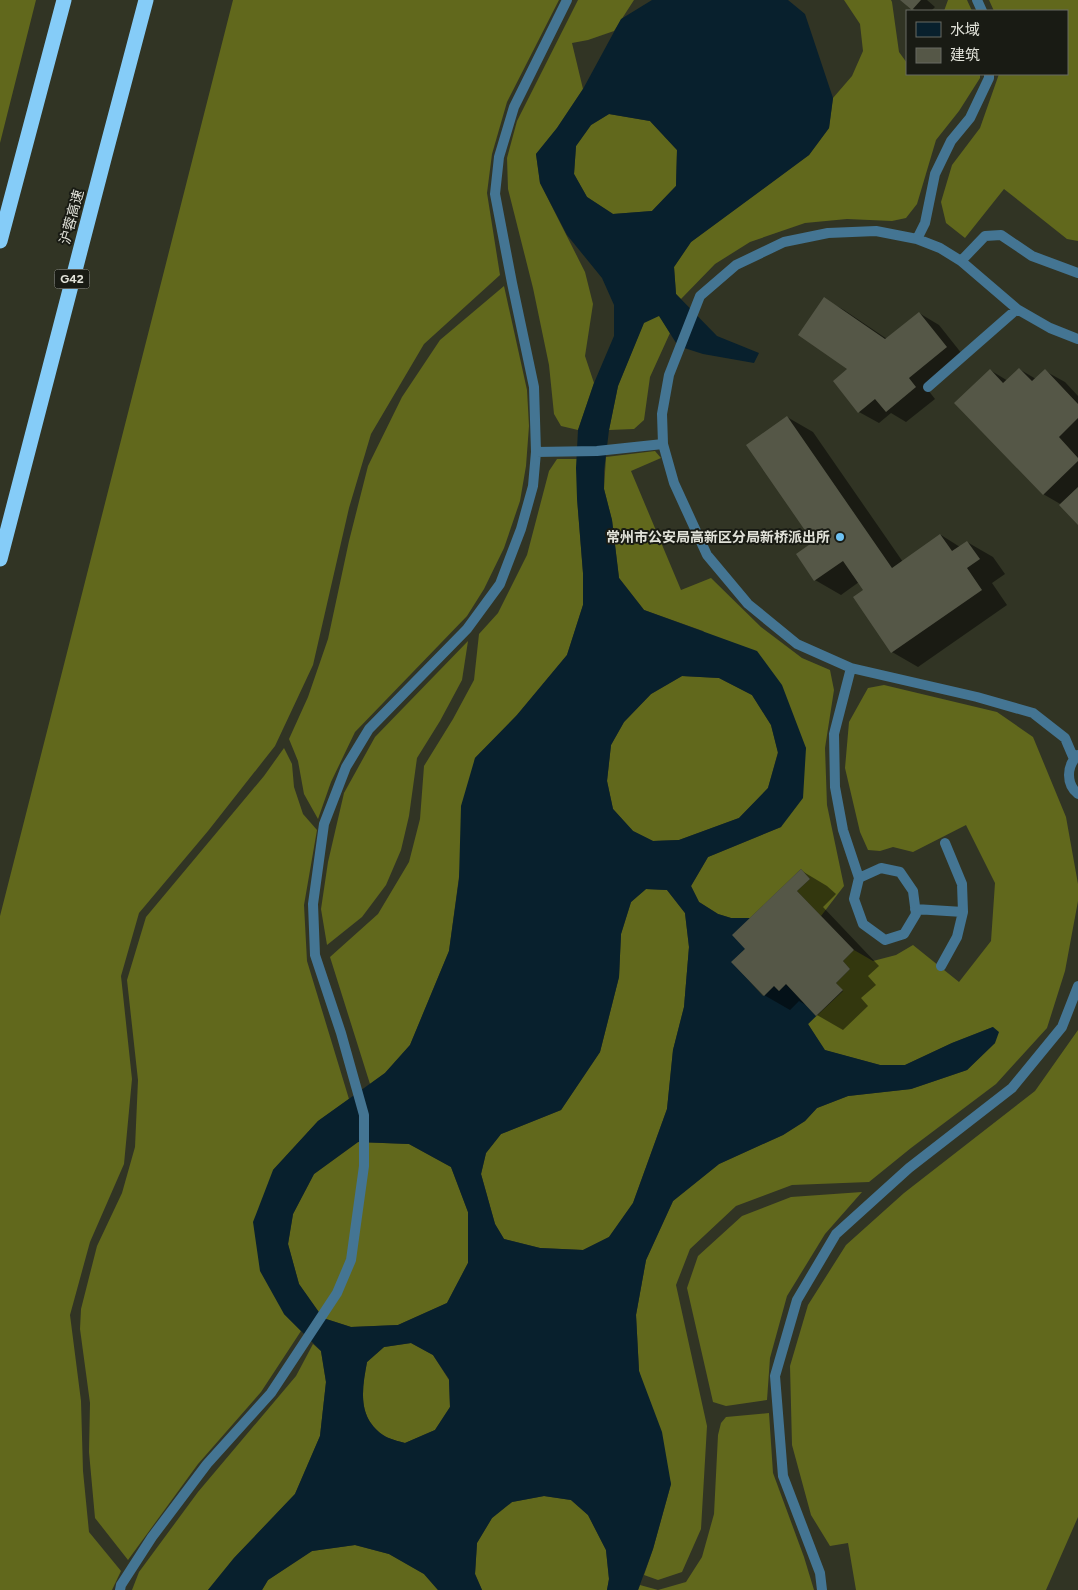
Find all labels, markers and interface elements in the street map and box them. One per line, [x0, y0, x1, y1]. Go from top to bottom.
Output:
legend [906, 10, 1068, 75]
text: 水域 [950, 21, 980, 39]
text: 建筑 [950, 46, 980, 64]
street label: 沪蓉高速 [57, 188, 87, 246]
road number: G42 [54, 270, 90, 288]
place label: 常州市公安局高新区分局新桥派出所 [606, 529, 830, 546]
marker: 常州市公安局高新区分局新桥派出所 [834, 531, 846, 543]

